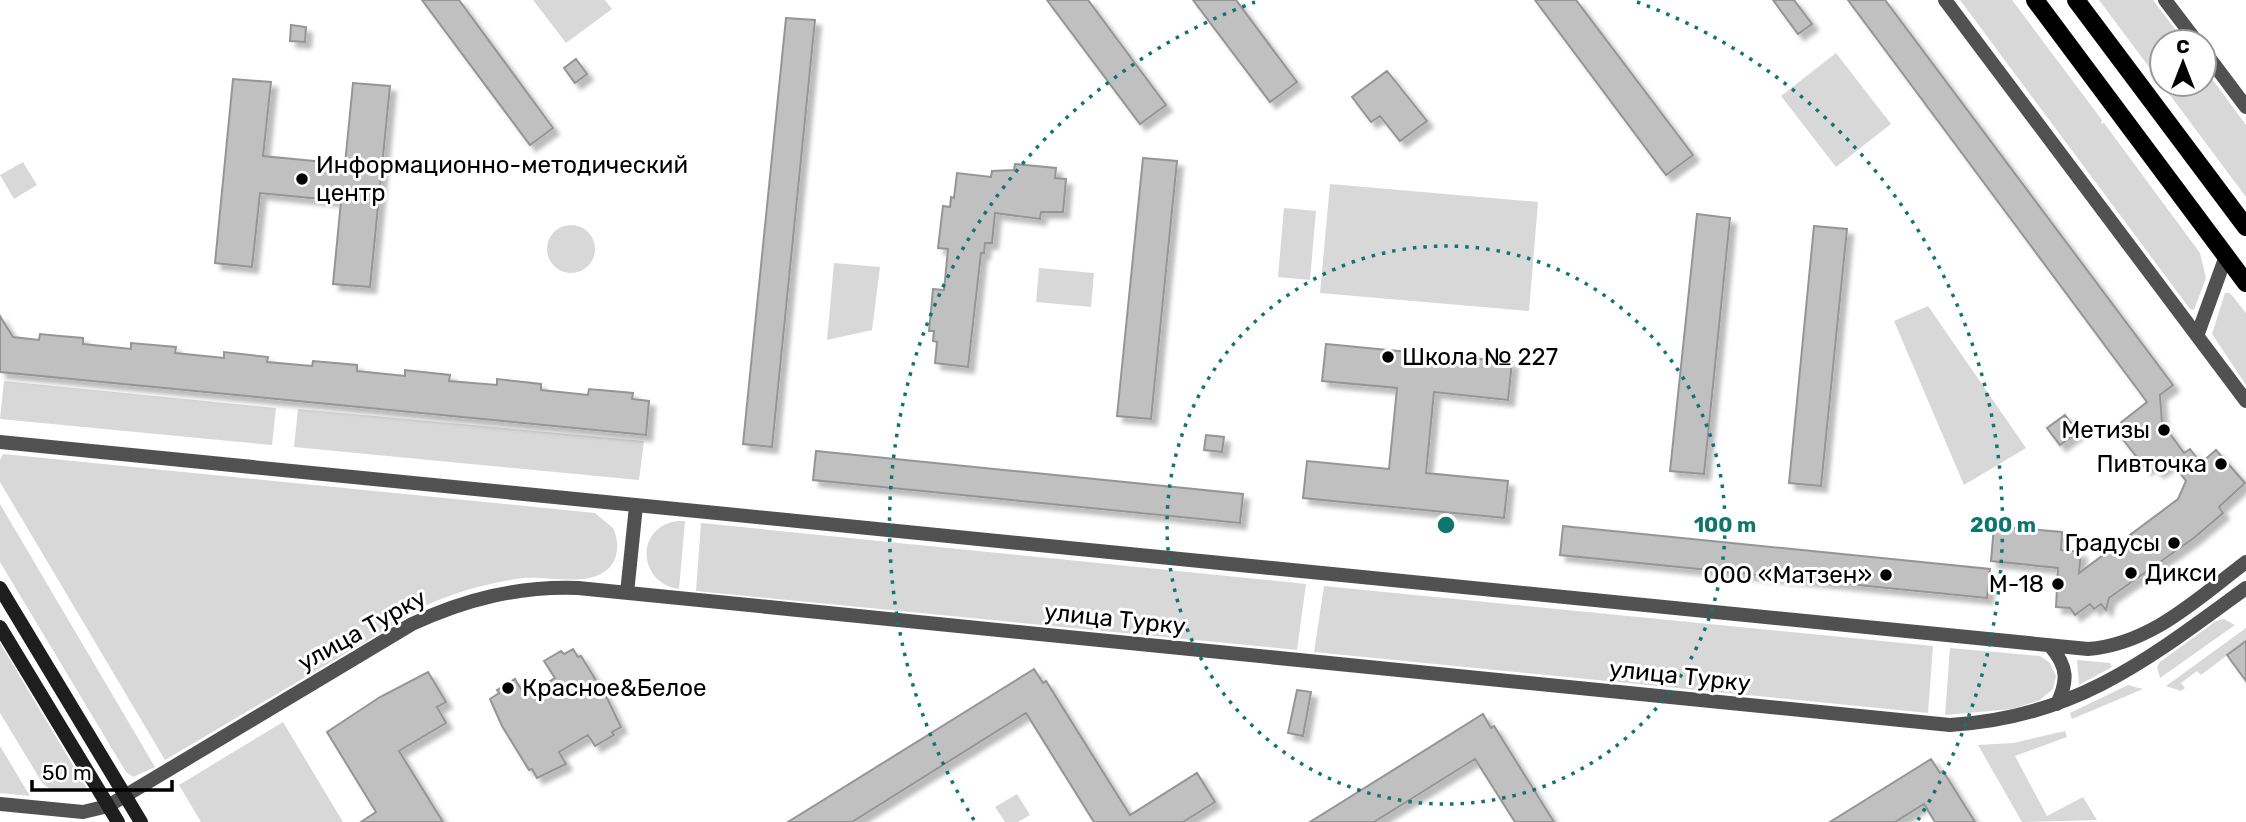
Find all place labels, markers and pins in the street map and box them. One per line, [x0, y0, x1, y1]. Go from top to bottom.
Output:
place label: Информационно-методический центр [316, 151, 688, 207]
marker: Информационно-методический центр [294, 171, 310, 187]
place label: Школа № 227 [1402, 343, 1558, 371]
marker: Школа № 227 [1380, 349, 1396, 365]
place label: Метизы [2061, 416, 2150, 444]
marker: Метизы [2156, 422, 2172, 438]
place label: Пивточка [2096, 450, 2207, 478]
marker: Пивточка [2213, 456, 2229, 472]
centre of rings [1434, 513, 1458, 537]
place label: Градусы [2065, 529, 2160, 557]
marker: Градусы [2166, 535, 2182, 551]
place label: Дикси [2145, 559, 2217, 587]
place label: ООО «Матзен» [1703, 561, 1872, 589]
marker: Дикси [2123, 565, 2139, 581]
marker: ООО «Матзен» [1878, 567, 1894, 583]
place label: M-18 [1989, 570, 2044, 598]
marker: M-18 [2050, 576, 2066, 592]
place label: Красное&Белое [522, 674, 706, 702]
marker: Красное&Белое [500, 680, 516, 696]

